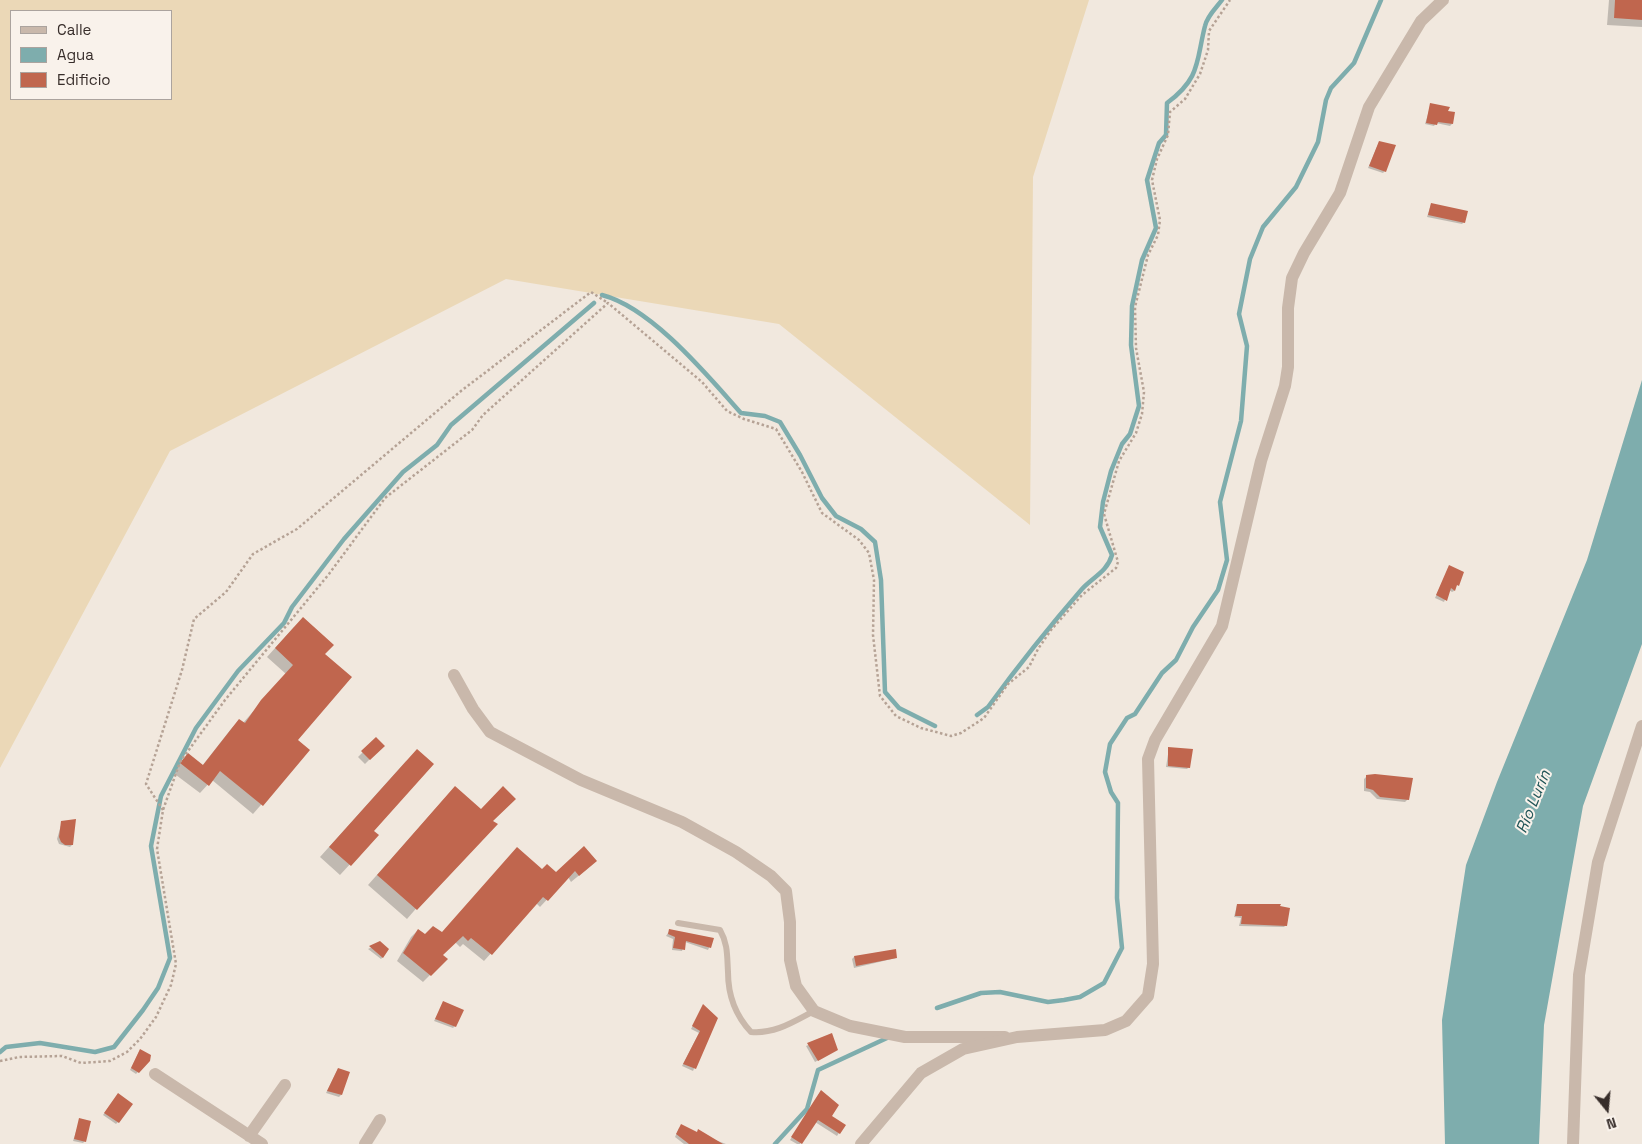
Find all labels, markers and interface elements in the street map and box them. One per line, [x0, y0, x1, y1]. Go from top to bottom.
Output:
legend [10, 10, 172, 100]
text: Calle [57, 20, 92, 39]
text: Agua [57, 45, 94, 64]
text: Edificio [57, 70, 111, 89]
water label: Río Lurín [1513, 768, 1555, 836]
north arrow [1582, 1084, 1632, 1134]
text: N [1604, 1113, 1619, 1133]

